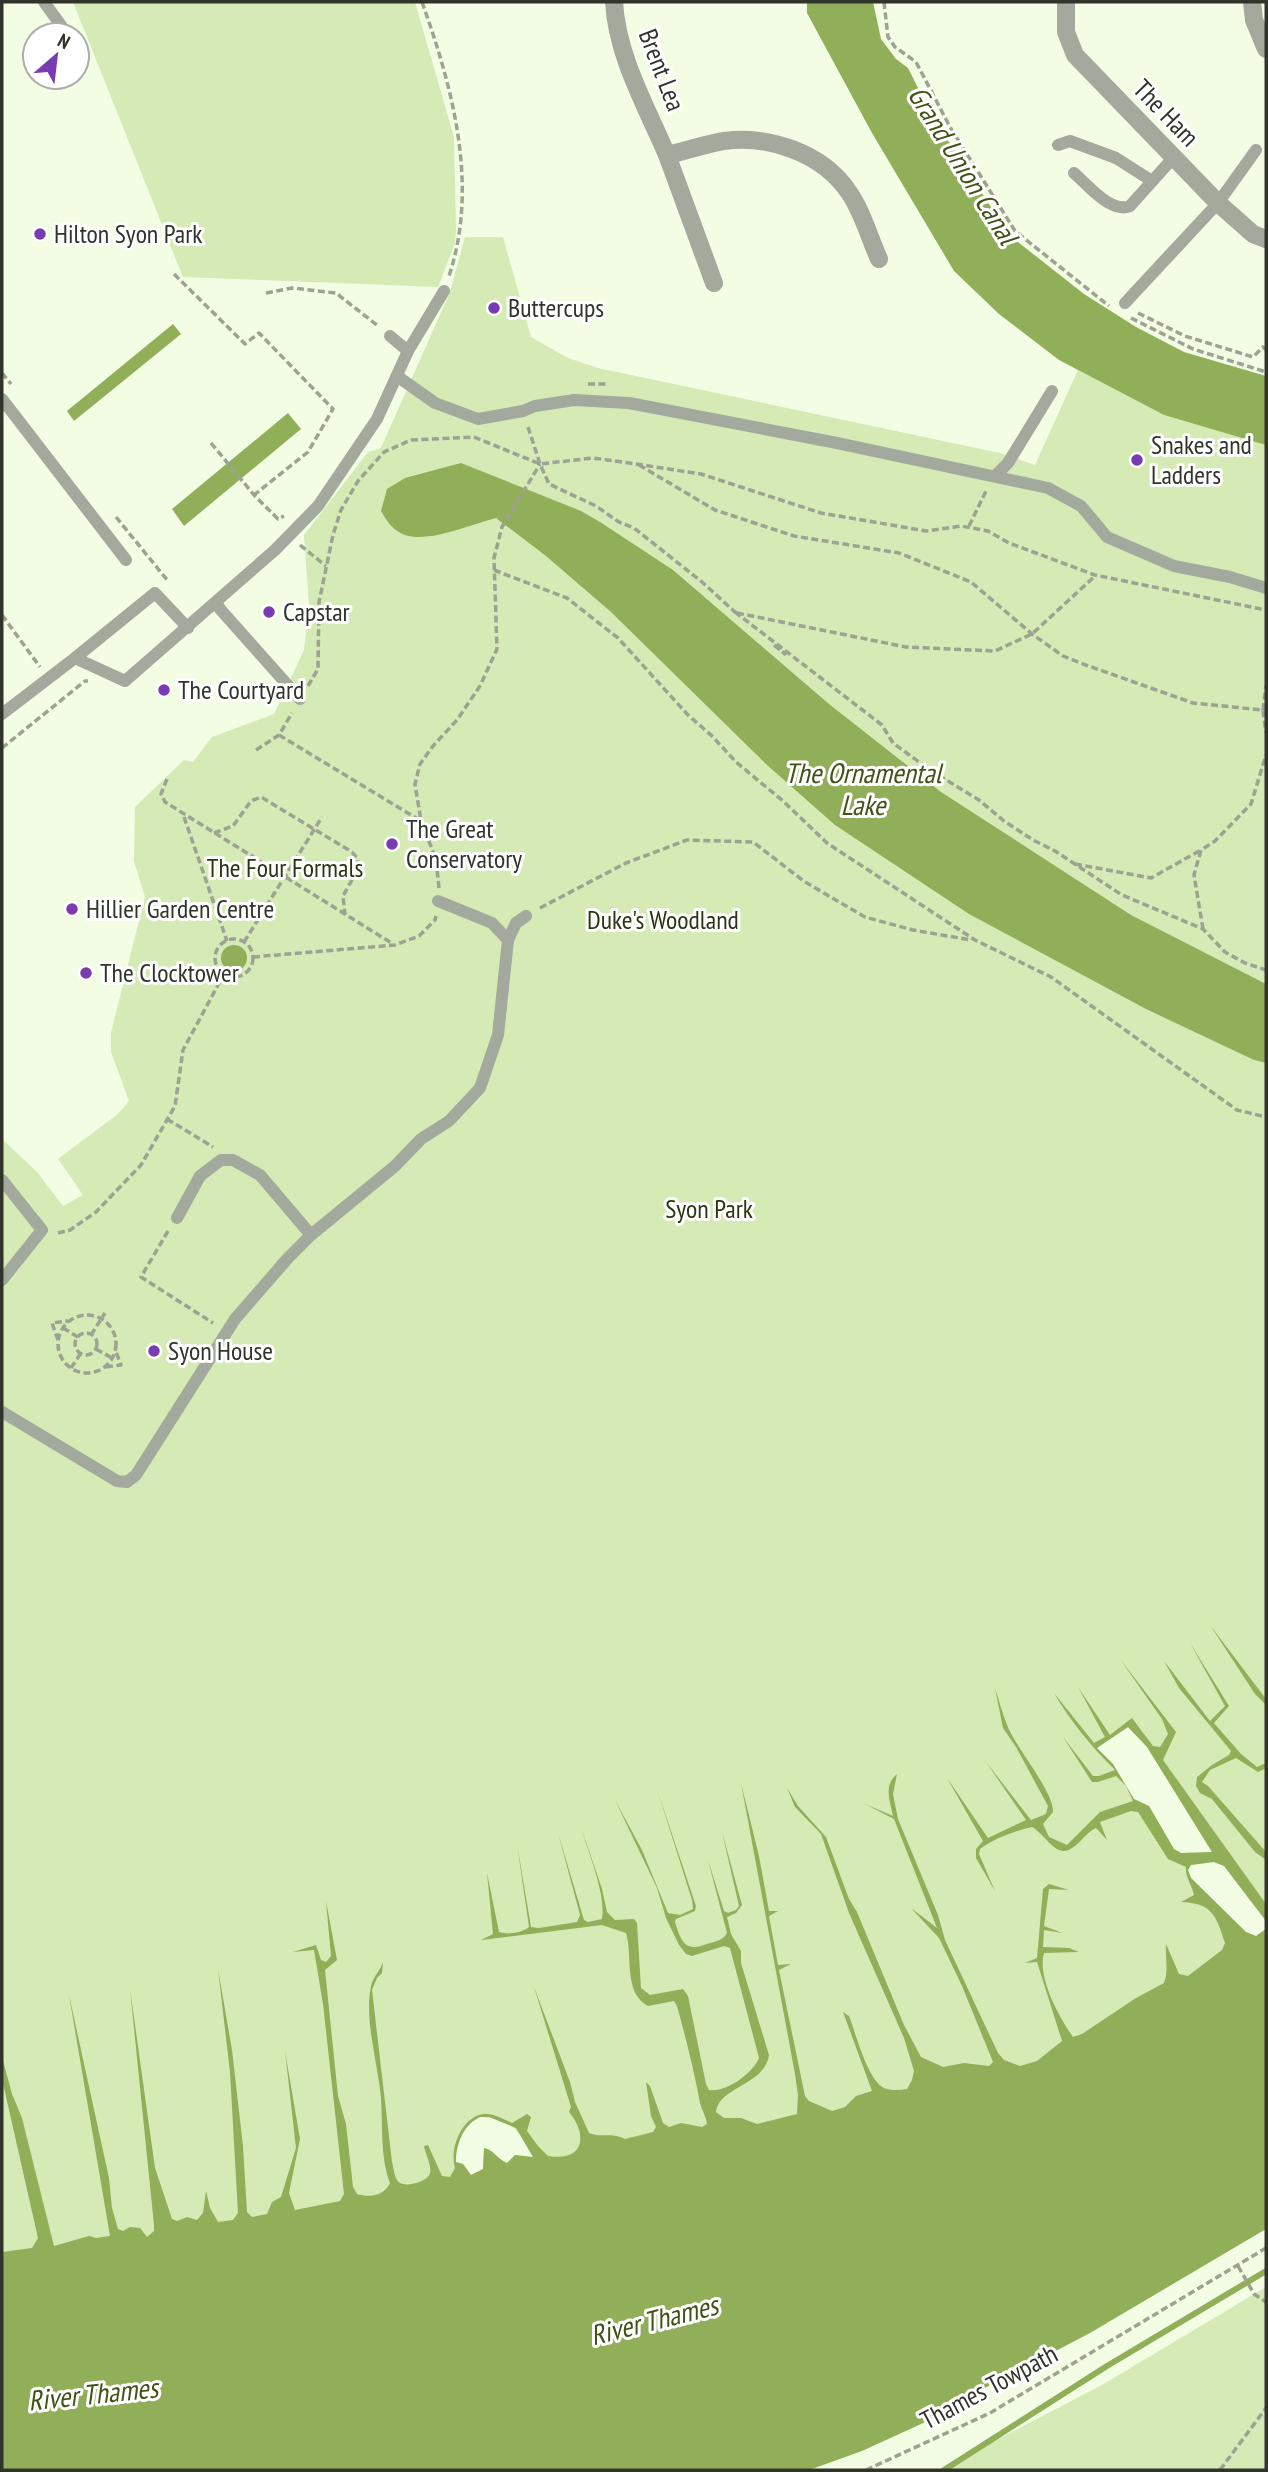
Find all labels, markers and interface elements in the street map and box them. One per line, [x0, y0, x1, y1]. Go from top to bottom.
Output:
north arrow [21, 21, 91, 91]
street label: Brent Lea [632, 24, 693, 115]
text: N [54, 28, 74, 54]
street label: The Ham [1127, 72, 1206, 153]
water label: Grand Union Canal [900, 79, 1028, 253]
place label: Hilton Syon Park [54, 217, 202, 250]
marker: Hilton Syon Park [32, 226, 48, 242]
place label: Buttercups [508, 291, 604, 324]
marker: Buttercups [486, 300, 502, 316]
place label: Snakes and Ladders [1151, 428, 1252, 491]
marker: Snakes and Ladders [1129, 452, 1145, 468]
place label: Capstar [283, 595, 350, 628]
marker: Capstar [261, 604, 277, 620]
place label: The Courtyard [178, 673, 304, 706]
marker: The Courtyard [156, 682, 172, 698]
water label: The Ornamental Lake [785, 754, 944, 823]
place label: The Great Conservatory [406, 812, 522, 875]
marker: The Great Conservatory [384, 836, 400, 852]
park label: The Four Formals [207, 851, 363, 884]
place label: Hillier Garden Centre [86, 892, 274, 925]
marker: Hillier Garden Centre [64, 901, 80, 917]
park label: Duke's Woodland [587, 903, 739, 936]
place label: The Clocktower [100, 956, 239, 989]
marker: The Clocktower [78, 965, 94, 981]
park label: Syon Park [665, 1192, 753, 1225]
place label: Syon House [168, 1334, 273, 1367]
marker: Syon House [146, 1343, 162, 1359]
water label: River Thames [586, 2285, 724, 2353]
street label: Thames Towpath [915, 2337, 1063, 2436]
water label: River Thames [26, 2368, 162, 2419]

